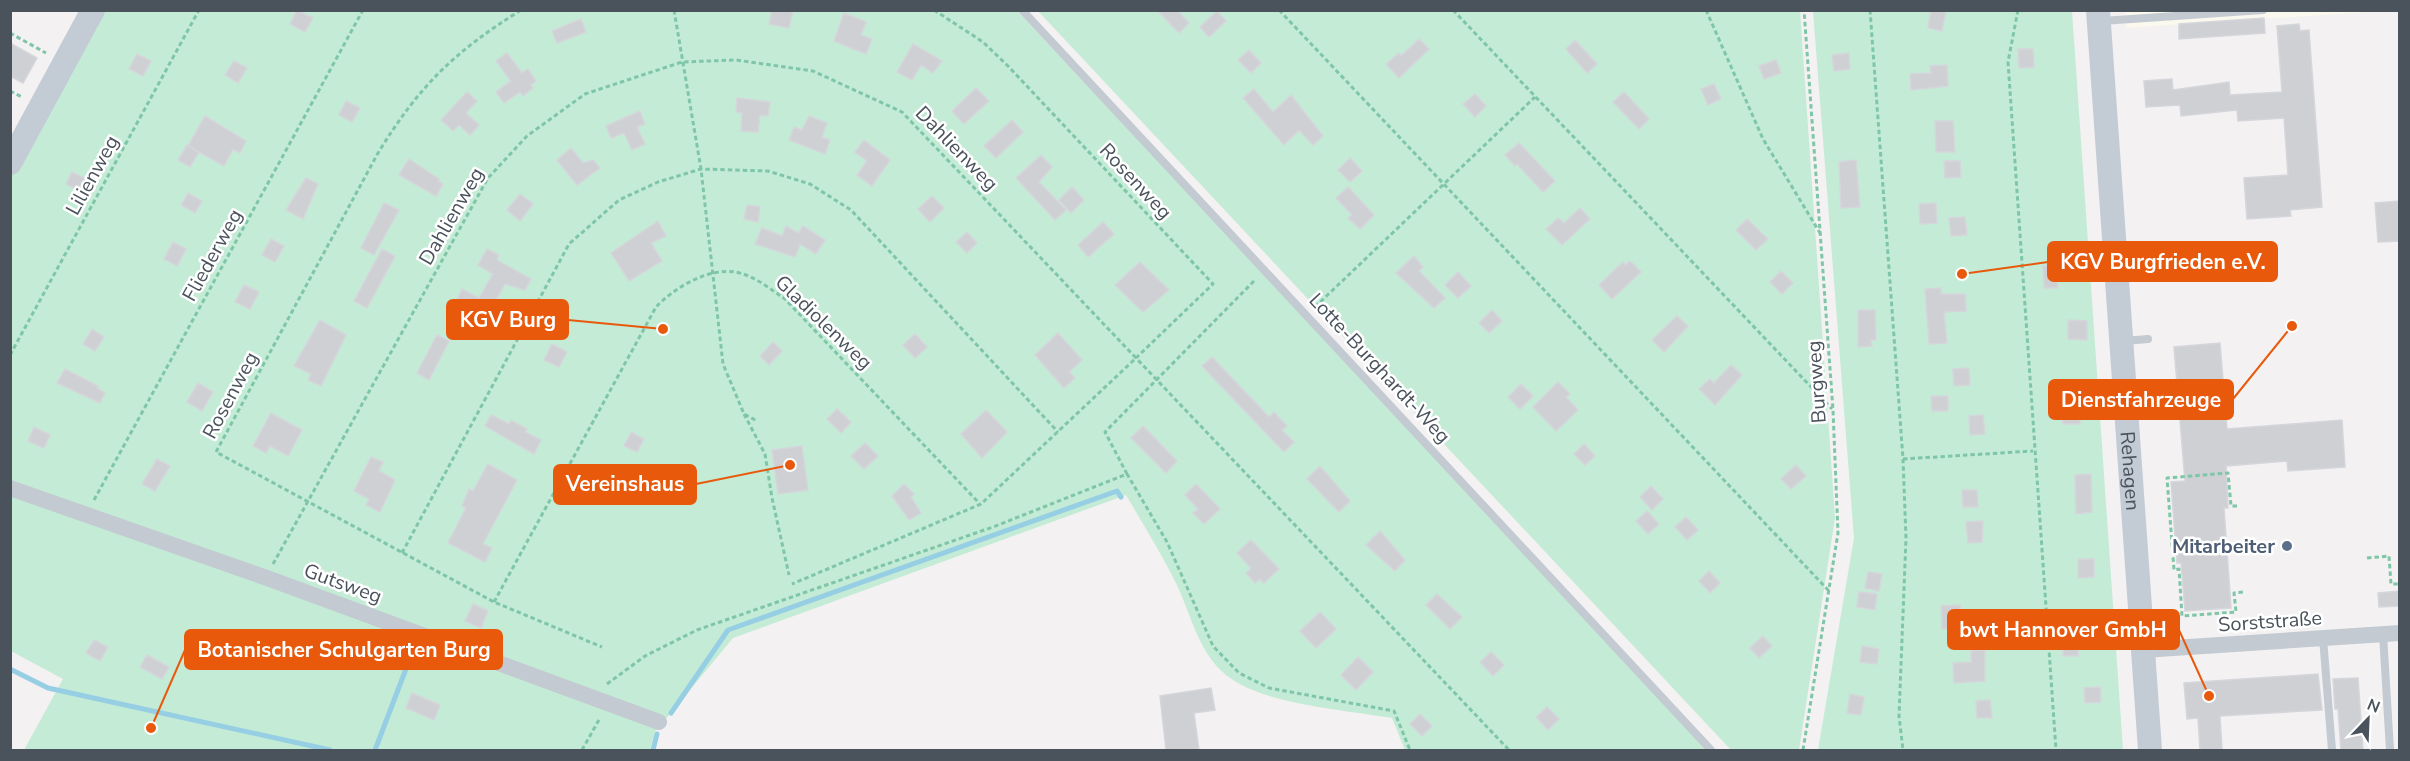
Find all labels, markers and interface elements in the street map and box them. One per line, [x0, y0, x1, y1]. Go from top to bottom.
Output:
street label: Dahlienweg [909, 100, 1004, 197]
street label: Lilienweg [60, 131, 125, 220]
street label: Rosenweg [1093, 137, 1178, 225]
street label: Dahlienweg [413, 163, 490, 270]
street label: Fliederweg [176, 204, 249, 306]
callout: KGV Burgfrieden e.V. [2048, 242, 2277, 281]
text: KGV Burgfrieden e.V. [2060, 248, 2266, 276]
street label: Gladiolenweg [769, 269, 878, 376]
street label: Lotte-Burghardt-Weg [1303, 287, 1456, 449]
callout: KGV Burg [447, 300, 568, 339]
text: KGV Burg [460, 306, 556, 334]
street label: Burgweg [1800, 340, 1833, 424]
street label: Rosenweg [196, 347, 265, 443]
callout: Dienstfahrzeuge [2049, 380, 2233, 419]
text: Dienstfahrzeuge [2061, 386, 2221, 414]
street label: Rehagen [2114, 430, 2146, 512]
callout: Vereinshaus [554, 465, 696, 504]
text: Vereinshaus [565, 470, 684, 498]
place label: Mitarbeiter [2172, 533, 2275, 560]
marker: Mitarbeiter [2280, 539, 2294, 553]
street label: Gutsweg [300, 557, 386, 610]
street label: Sorststraße [2217, 604, 2323, 639]
callout: bwt Hannover GmbH [1948, 610, 2179, 649]
text: bwt Hannover GmbH [1959, 616, 2167, 644]
callout: Botanischer Schulgarten Burg [185, 630, 502, 669]
text: Botanischer Schulgarten Burg [197, 636, 491, 664]
north arrow [2338, 689, 2398, 749]
text: N [2364, 694, 2383, 719]

